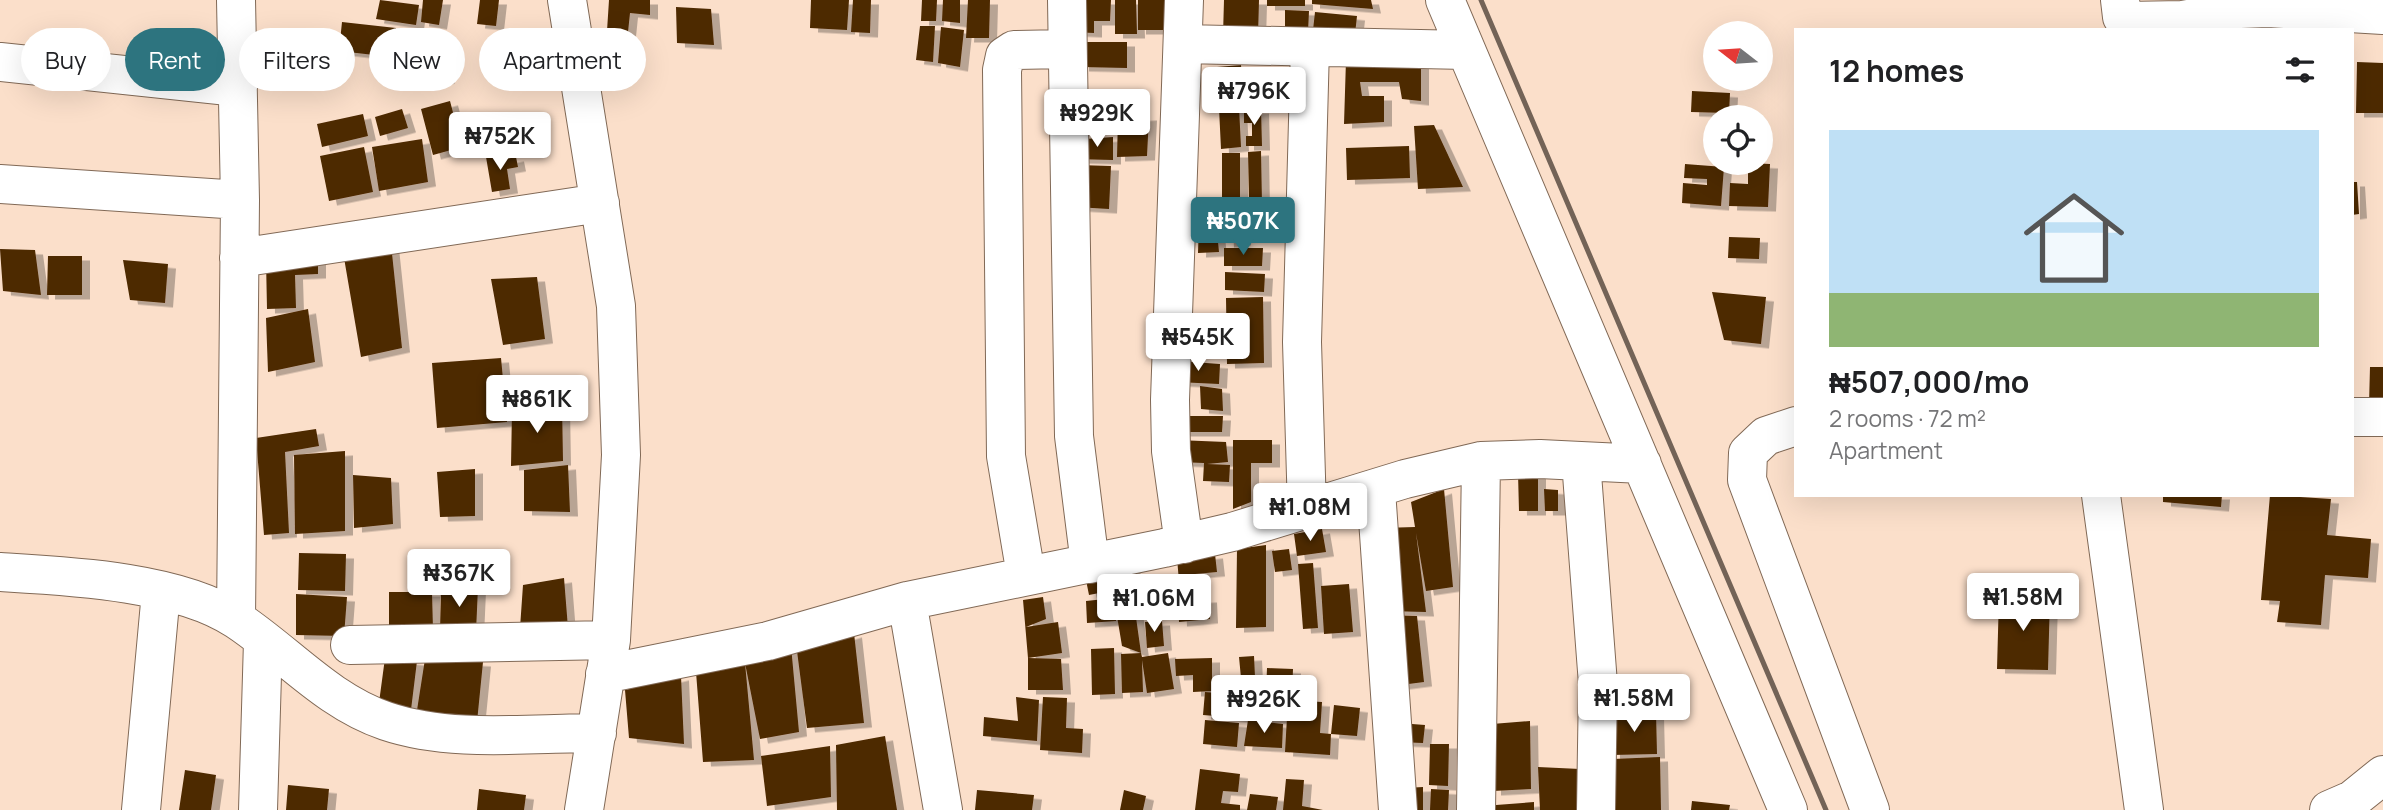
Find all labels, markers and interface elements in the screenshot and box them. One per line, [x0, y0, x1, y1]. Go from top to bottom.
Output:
north arrow [1703, 21, 1773, 91]
map controls [1703, 21, 1773, 175]
chip: Buy [21, 28, 111, 91]
chip: Rent [125, 28, 225, 91]
chip: Filters [239, 28, 355, 91]
chip: New [369, 28, 465, 91]
chip: Apartment [479, 28, 646, 91]
text: 12 homes [1829, 50, 1964, 91]
icon: filters [2281, 51, 2319, 89]
pin: ₦796K [1205, 68, 1303, 127]
text: ₦796K [1218, 74, 1290, 106]
pin: ₦929K [1048, 90, 1146, 149]
text: ₦929K [1060, 96, 1134, 128]
button: locate [1703, 105, 1773, 175]
pin: ₦752K [451, 113, 549, 172]
text: ₦752K [465, 119, 535, 151]
icon: home [2011, 175, 2137, 301]
pin: ₦507K [1194, 198, 1292, 257]
text: ₦507K [1207, 204, 1279, 236]
pin: ₦545K [1149, 314, 1247, 373]
text: ₦545K [1162, 320, 1234, 352]
text: ₦507,000/mo [1829, 361, 2029, 402]
pin: ₦861K [488, 376, 586, 435]
text: ₦861K [502, 382, 572, 414]
text: 2 rooms · 72 m² [1829, 402, 1986, 434]
text: Apartment [1829, 434, 1943, 466]
pin: ₦1.08M [1253, 484, 1367, 543]
text: ₦1.08M [1269, 490, 1351, 522]
pin: ₦367K [410, 550, 508, 609]
text: ₦367K [423, 556, 495, 588]
pin: ₦1.06M [1097, 574, 1211, 634]
pin: ₦1.58M [1966, 574, 2080, 633]
text: ₦1.58M [1983, 580, 2063, 612]
text: ₦1.06M [1113, 581, 1195, 613]
pin: ₦1.58M [1577, 674, 1691, 734]
pin: ₦926K [1215, 676, 1313, 735]
text: ₦1.58M [1594, 681, 1674, 713]
text: ₦926K [1227, 682, 1301, 714]

